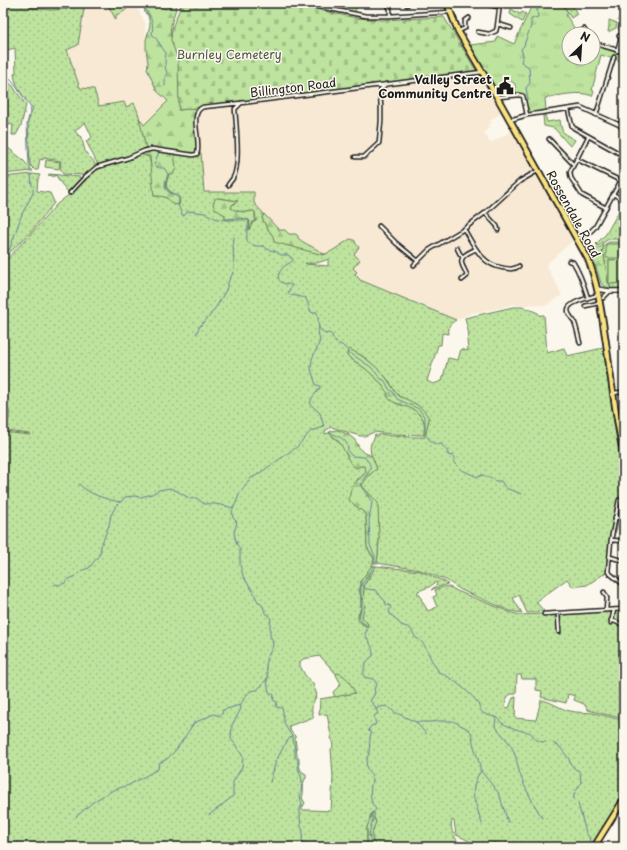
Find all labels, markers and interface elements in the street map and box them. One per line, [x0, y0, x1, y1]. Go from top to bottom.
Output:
north arrow [561, 26, 601, 66]
text: N [578, 27, 593, 46]
park label: Burnley Cemetery [176, 45, 282, 63]
place label: Valley Street Community Centre [378, 70, 492, 102]
street label: Billington Road [249, 73, 337, 101]
public building icon: Valley Street Community Centre [495, 76, 515, 96]
street label: Rossendale Road [543, 167, 605, 261]

